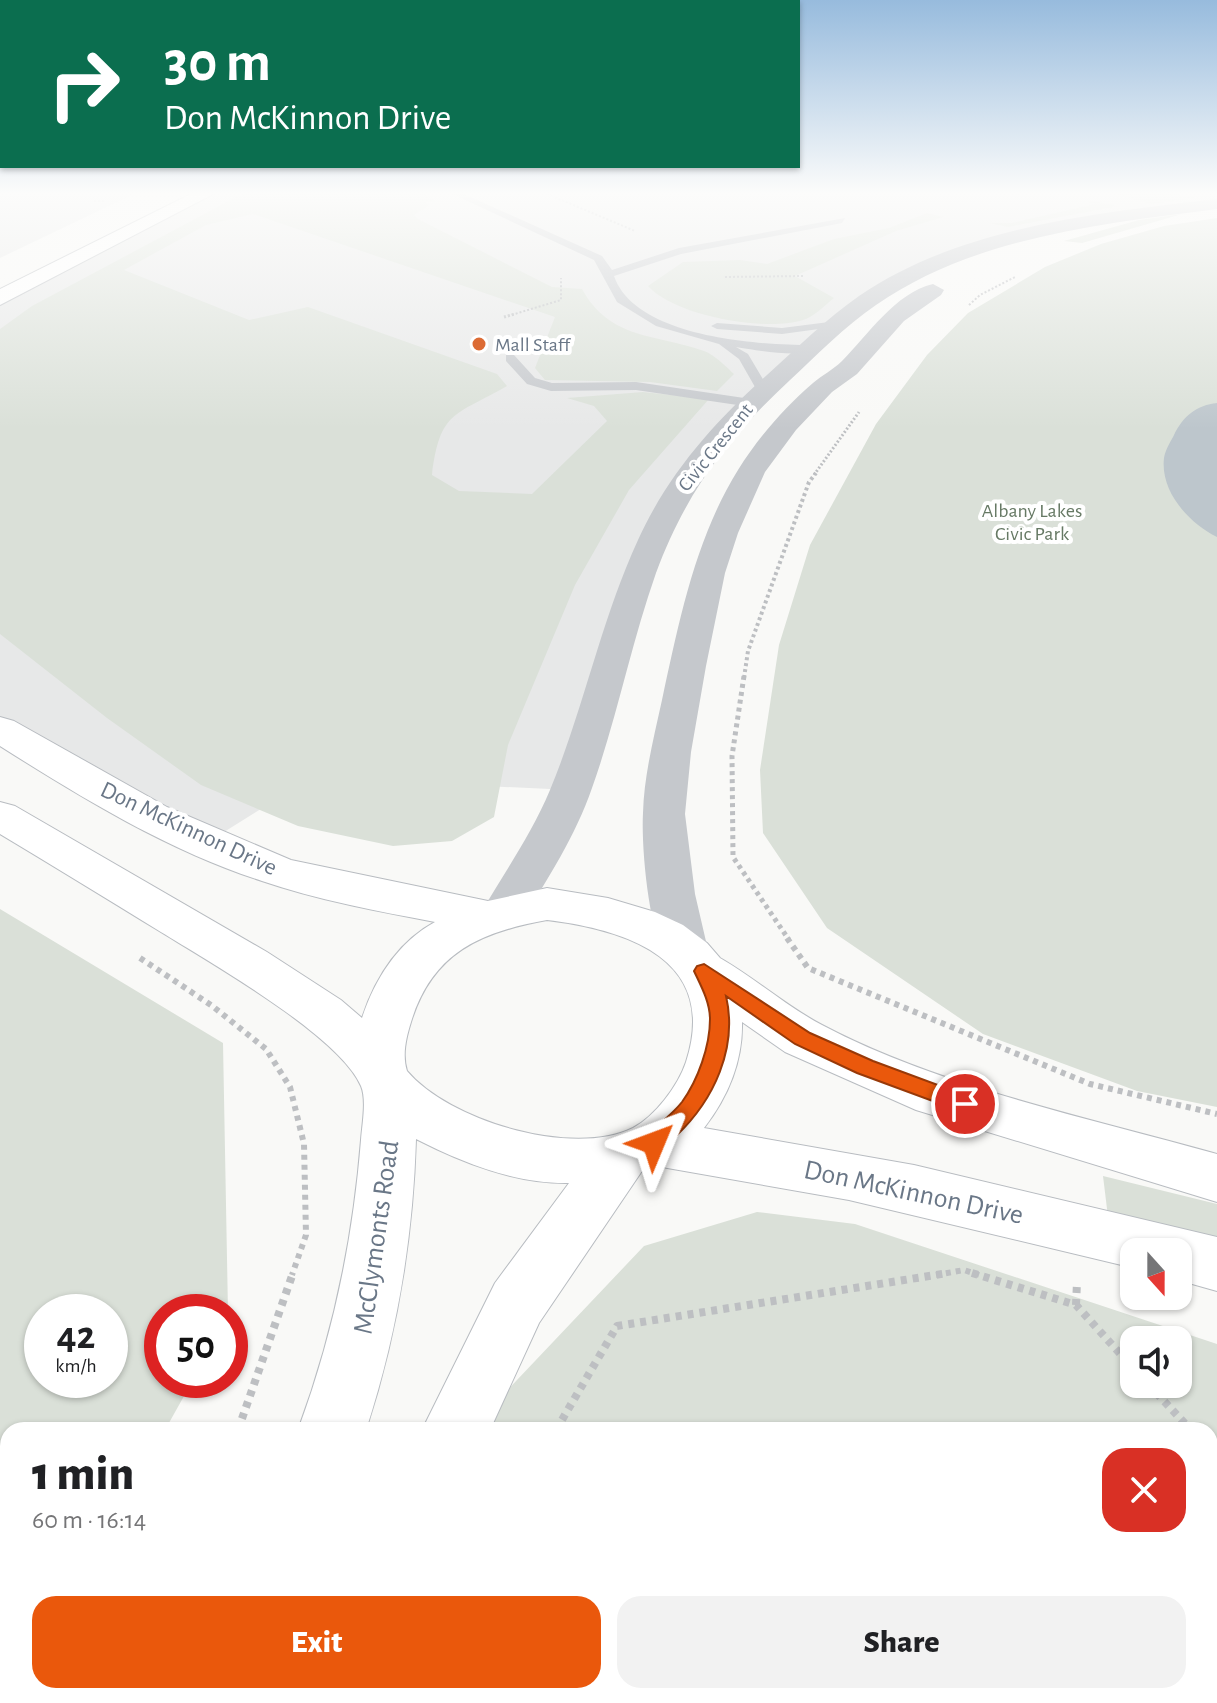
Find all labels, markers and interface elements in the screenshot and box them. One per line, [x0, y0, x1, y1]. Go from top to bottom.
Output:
icon: right [32, 32, 136, 136]
text: 30 m [164, 35, 271, 91]
text: Don McKinnon Drive [164, 100, 451, 136]
marker: Mall Staff [470, 335, 488, 353]
place label: Mall Staff [495, 335, 571, 355]
street label: Civic Crescent [675, 400, 757, 495]
park label: Albany Lakes Civic Park [982, 501, 1082, 544]
street label: Don McKinnon Drive [97, 778, 280, 880]
pin [931, 1070, 999, 1138]
icon: arrive [943, 1082, 987, 1126]
position arrow [612, 1101, 696, 1185]
street label: McClymonts Road [350, 1138, 404, 1336]
street label: Don McKinnon Drive [801, 1156, 1026, 1230]
north arrow [1120, 1238, 1192, 1310]
map controls [1120, 1238, 1192, 1398]
speed limit sign: 50 [144, 1294, 248, 1398]
text: 42 [57, 1316, 95, 1356]
button: sound [1120, 1326, 1192, 1398]
text: km/h [55, 1356, 97, 1376]
button: close [1102, 1448, 1186, 1532]
text: 1 min [32, 1451, 134, 1499]
text: 60 m · 16:14 [32, 1507, 146, 1533]
button: Exit [32, 1596, 601, 1688]
button: Share [617, 1596, 1186, 1688]

